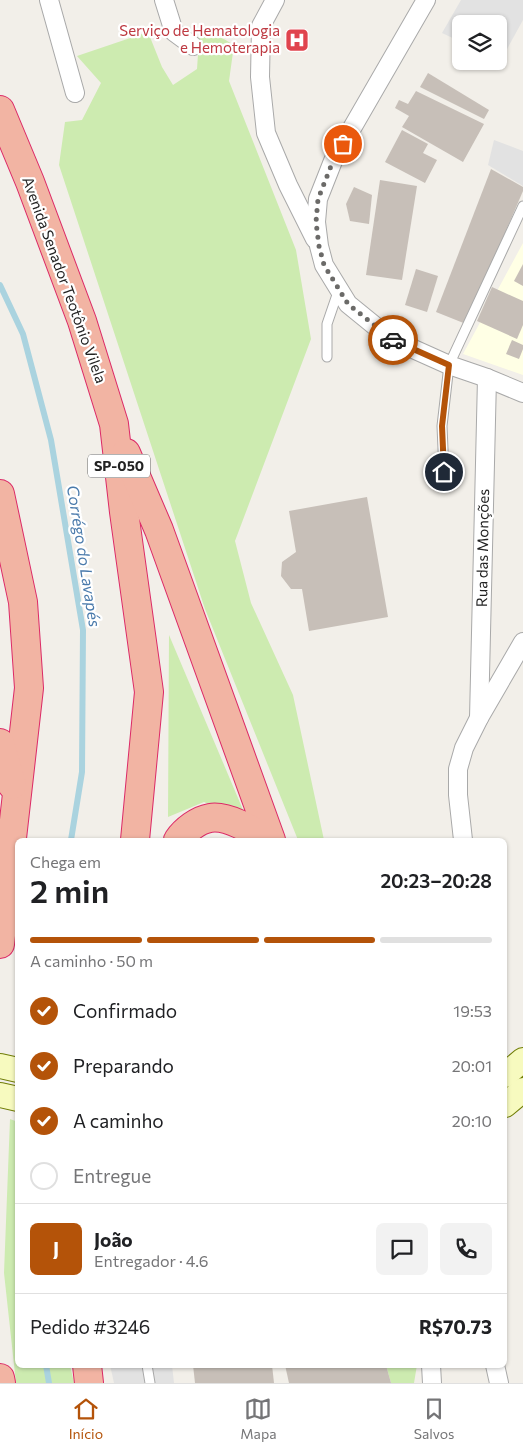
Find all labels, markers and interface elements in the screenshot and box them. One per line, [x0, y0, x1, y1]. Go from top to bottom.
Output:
map controls [452, 15, 507, 70]
button: layers [452, 15, 507, 70]
place label: Serviço de Hematologia e Hemoterapia [119, 21, 280, 56]
hospital icon: Serviço de Hematologia e Hemoterapia [284, 27, 310, 53]
pin [322, 123, 364, 165]
icon: bag [329, 130, 357, 158]
street label: Avenida Senador Teotônio Vilela [19, 174, 111, 385]
courier [368, 315, 418, 365]
icon: car [379, 326, 407, 354]
pin [423, 451, 465, 493]
road number: SP-050 [88, 454, 150, 478]
icon: home [430, 458, 458, 486]
water label: Corrégo do Lavapés [64, 484, 105, 628]
street label: Rua das Monções [472, 489, 492, 607]
text: Chega em [30, 852, 101, 871]
text: 20:23–20:28 [380, 869, 492, 892]
text: 2 min [30, 870, 109, 910]
text: A caminho · 50 m [30, 951, 153, 970]
icon: check [30, 997, 58, 1025]
text: Confirmado [73, 999, 177, 1022]
text: 19:53 [453, 1001, 492, 1020]
icon: check [30, 1052, 58, 1080]
text: Preparando [73, 1054, 174, 1077]
text: 20:01 [452, 1056, 492, 1075]
icon: check [30, 1107, 58, 1135]
text: A caminho [73, 1109, 164, 1132]
text: 20:10 [452, 1111, 492, 1130]
text: Entregue [73, 1164, 151, 1187]
button: chat [376, 1223, 428, 1275]
button: phone [440, 1223, 492, 1275]
text: João [94, 1228, 133, 1251]
text: J [53, 1237, 59, 1260]
text: Entregador · 4.6 [94, 1251, 209, 1270]
text: Pedido #3246 [30, 1315, 150, 1338]
text: R$70.73 [419, 1315, 492, 1338]
tab: Início [69, 1395, 103, 1442]
tab: Mapa [240, 1395, 277, 1442]
tab: Salvos [414, 1395, 454, 1442]

